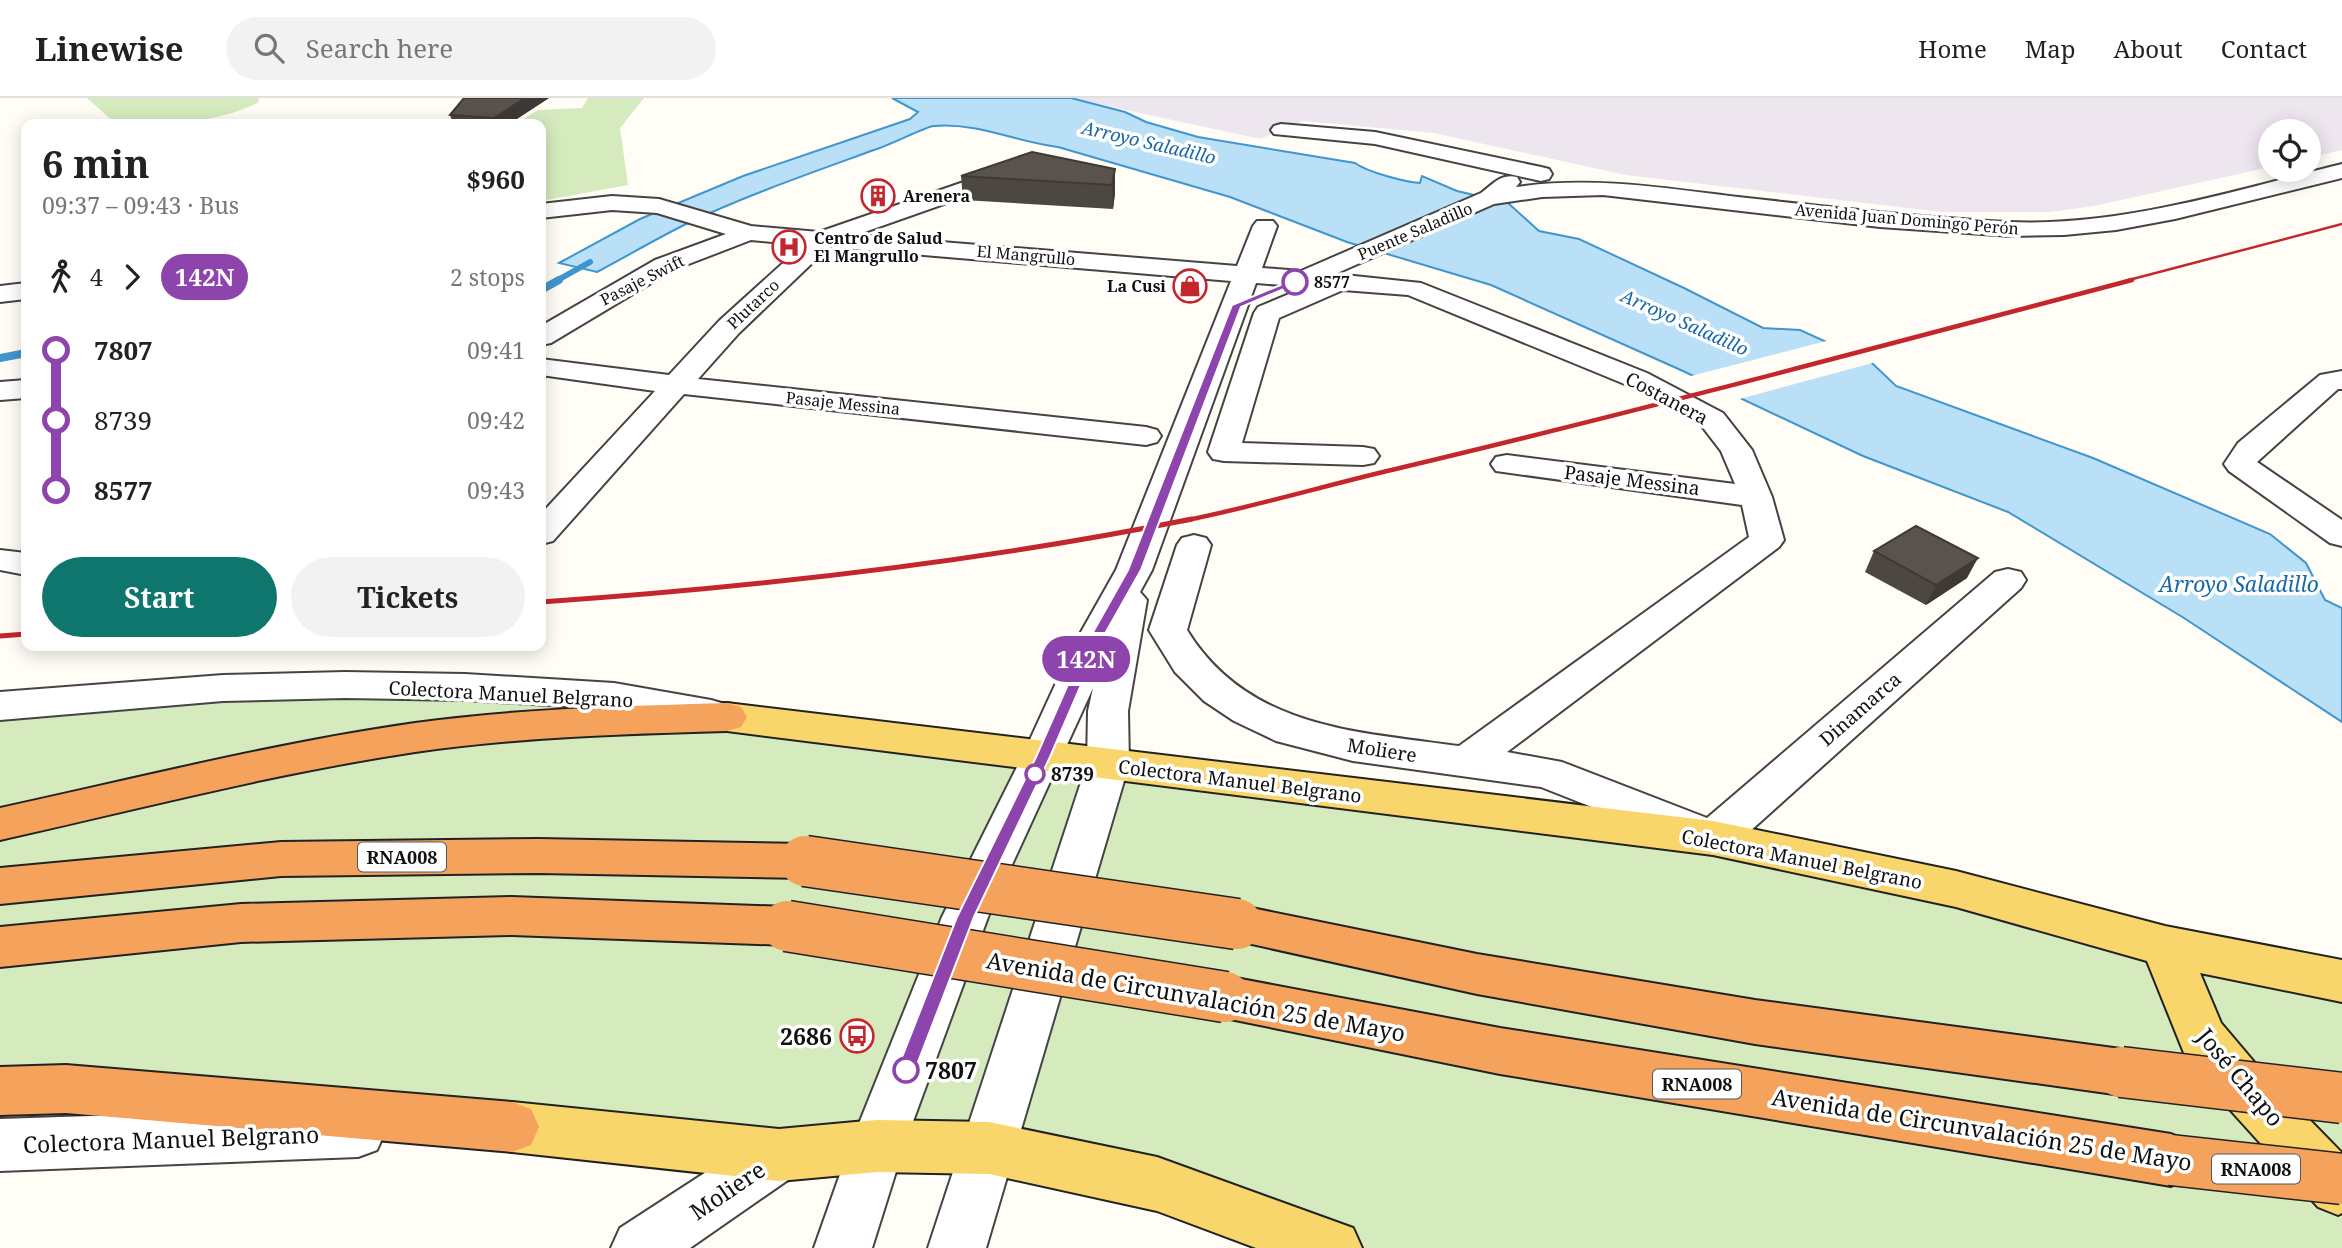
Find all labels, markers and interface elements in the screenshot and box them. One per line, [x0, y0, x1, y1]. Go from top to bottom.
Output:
search box [226, 17, 716, 80]
text: Linewise [35, 26, 184, 71]
icon: search [250, 29, 288, 67]
text: Search here [306, 30, 453, 66]
text: Home [1918, 32, 1987, 65]
text: Map [2025, 32, 2076, 65]
text: About [2114, 32, 2183, 65]
text: Contact [2221, 32, 2307, 65]
water label: Arroyo Saladillo [1078, 114, 1218, 169]
map controls [2258, 119, 2321, 182]
button: locate [2258, 119, 2321, 182]
text: 6 min [42, 137, 150, 189]
text: $960 [466, 161, 525, 197]
building icon: Arenera [859, 177, 897, 215]
place label: Arenera [903, 185, 970, 207]
text: 09:37 – 09:43 · Bus [42, 189, 239, 221]
street label: Puente Saladillo [1354, 197, 1476, 265]
street label: Avenida Juan Domingo Perón [1794, 198, 2020, 240]
place label: Centro de Salud El Mangrullo [814, 227, 943, 267]
hospital icon: Centro de Salud El Mangrullo [770, 228, 808, 266]
street label: El Mangrullo [976, 240, 1076, 270]
street label: Pasaje Swift [596, 249, 688, 311]
icon: walk [42, 258, 80, 296]
icon: forward [113, 258, 151, 296]
text: 142N [175, 260, 234, 293]
text: 4 [90, 261, 103, 293]
text: 2 stops [450, 261, 525, 293]
shop icon: La Cusi [1171, 267, 1209, 305]
marker: 8577 [1282, 269, 1308, 295]
place label: 8577 [1314, 271, 1350, 293]
street label: Plutarco [722, 274, 784, 334]
place label: La Cusi [1107, 275, 1166, 297]
water label: Arroyo Saladillo [1616, 282, 1752, 361]
text: 7807 [94, 332, 153, 368]
text: 09:41 [467, 334, 525, 366]
street label: Costanera [1621, 365, 1713, 431]
street label: Pasaje Messina [785, 386, 901, 420]
text: 8739 [94, 402, 152, 438]
text: 09:42 [467, 404, 525, 436]
street label: Pasaje Messina [1563, 459, 1701, 501]
text: 8577 [94, 472, 153, 508]
text: 09:43 [467, 474, 525, 506]
button: Start [42, 557, 277, 637]
button: Tickets [291, 557, 525, 637]
water label: Arroyo Saladillo [2157, 570, 2319, 598]
line badge: 142N [1037, 636, 1135, 682]
text: 142N [1056, 642, 1116, 675]
street label: Dinamarca [1814, 666, 1906, 752]
street label: Colectora Manuel Belgrano [388, 675, 634, 713]
street label: Moliere [1345, 732, 1419, 768]
street label: Colectora Manuel Belgrano [1117, 753, 1363, 809]
place label: 8739 [1051, 761, 1094, 787]
marker: 8739 [1025, 764, 1045, 784]
street label: Colectora Manuel Belgrano [1679, 823, 1925, 895]
road number: RNA008 [358, 842, 446, 872]
street label: Avenida de Circunvalación 25 de Mayo [984, 943, 1408, 1049]
bus stop icon: 2686 [838, 1017, 876, 1055]
place label: 2686 [780, 1020, 832, 1052]
street label: José Chapo [2190, 1020, 2292, 1133]
place label: 7807 [925, 1054, 977, 1086]
marker: 7807 [893, 1057, 919, 1083]
road number: RNA008 [1653, 1070, 1741, 1099]
street label: Avenida de Circunvalación 25 de Mayo [1770, 1080, 2194, 1178]
street label: Colectora Manuel Belgrano [22, 1118, 320, 1160]
street label: Moliere [683, 1153, 771, 1227]
road number: RNA008 [2212, 1154, 2300, 1184]

